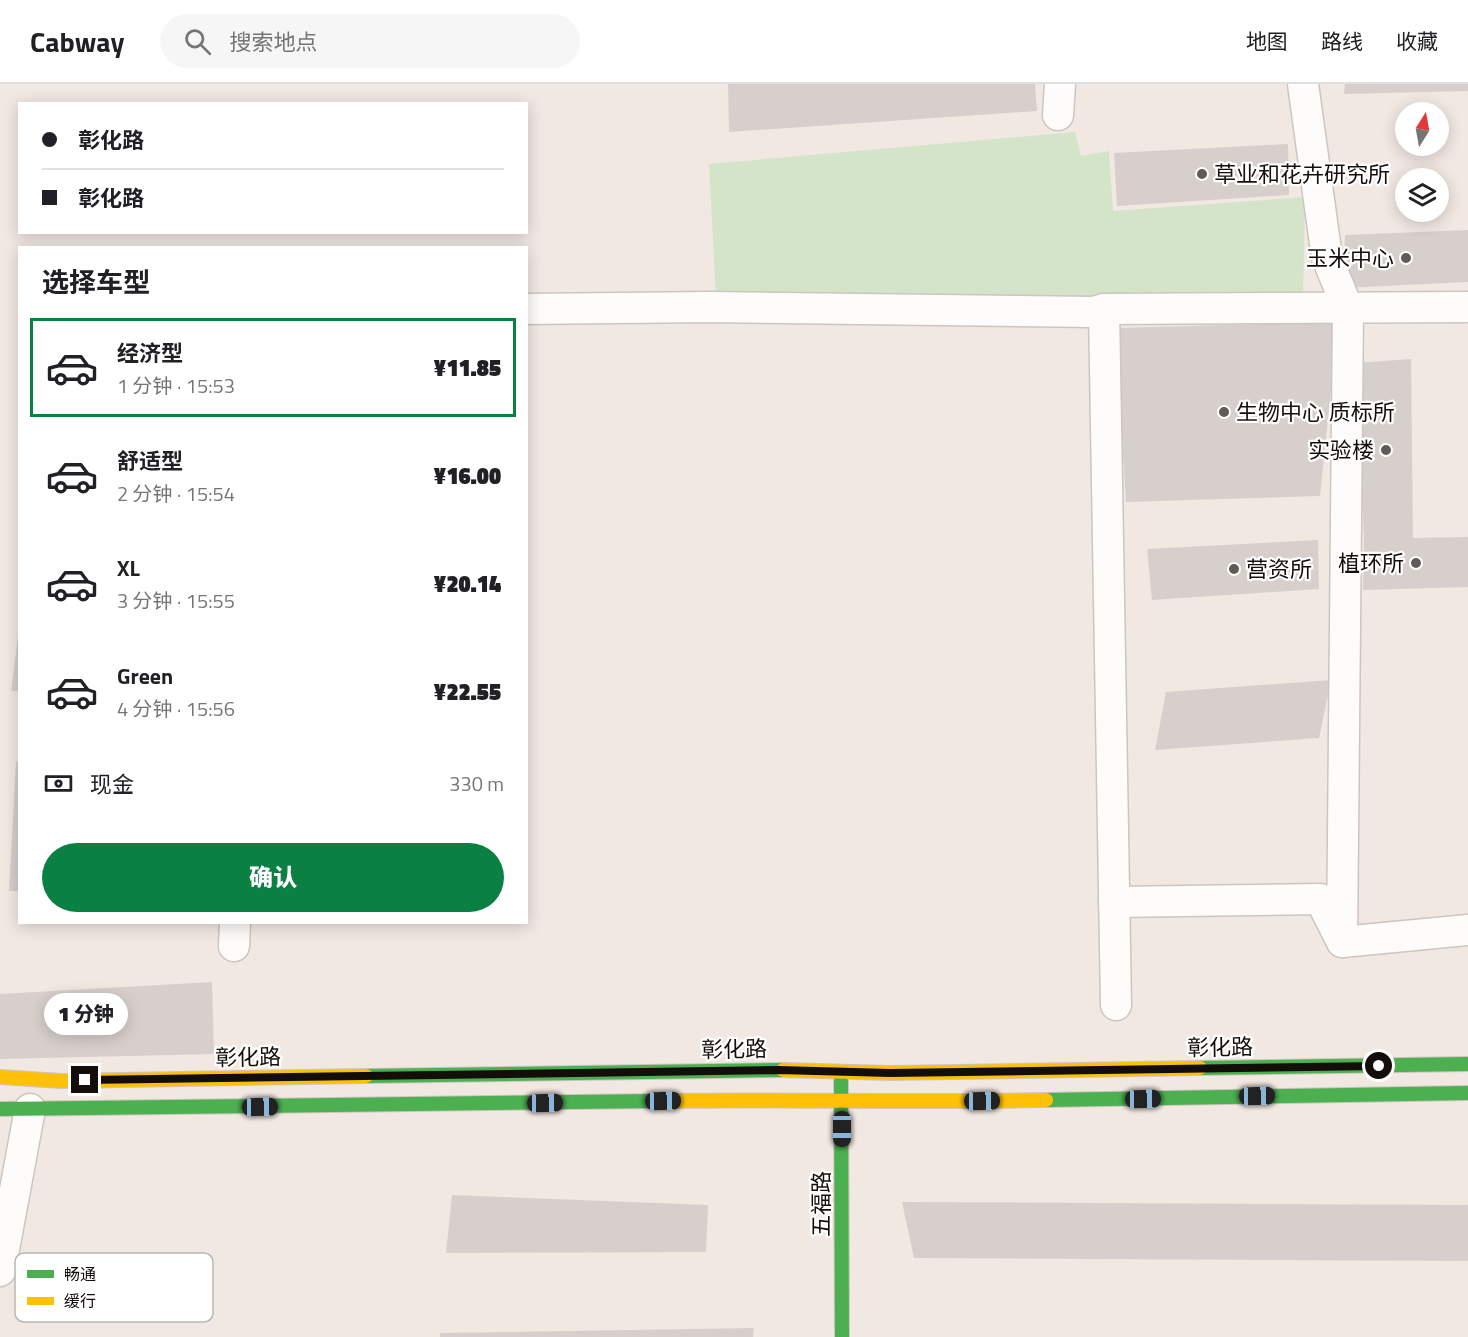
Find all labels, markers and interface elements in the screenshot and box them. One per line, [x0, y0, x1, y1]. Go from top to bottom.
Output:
search box [160, 14, 580, 68]
text: Cabway [30, 20, 124, 63]
icon: search [181, 25, 214, 58]
text: 搜索地点 [229, 25, 318, 59]
text: 地图 [1246, 25, 1288, 57]
text: 路线 [1321, 25, 1363, 57]
text: 收藏 [1396, 25, 1438, 57]
north arrow [1395, 102, 1449, 156]
map controls [1395, 102, 1449, 222]
text: 彰化路 [78, 123, 144, 157]
place label: 草业和花卉研究所 [1214, 157, 1390, 191]
marker: 草业和花卉研究所 [1195, 167, 1209, 181]
button: layers [1395, 168, 1449, 222]
text: 彰化路 [78, 181, 144, 215]
place label: 玉米中心 [1306, 241, 1394, 275]
marker: 玉米中心 [1399, 251, 1413, 265]
text: 选择车型 [42, 261, 150, 302]
text: 经济型 [117, 336, 183, 370]
icon: car [45, 341, 99, 395]
text: ¥11.85 [434, 351, 501, 385]
text: 1 分钟 · 15:53 [117, 370, 235, 401]
place label: 生物中心 质标所 [1236, 395, 1395, 429]
marker: 生物中心 质标所 [1217, 405, 1231, 419]
place label: 实验楼 [1308, 433, 1374, 467]
marker: 实验楼 [1379, 443, 1393, 457]
text: 舒适型 [117, 444, 183, 478]
icon: car [45, 449, 99, 503]
text: ¥16.00 [434, 459, 501, 493]
text: 2 分钟 · 15:54 [117, 478, 235, 509]
place label: 植环所 [1338, 546, 1404, 580]
text: XL [117, 551, 140, 585]
place label: 营资所 [1246, 552, 1312, 586]
marker: 植环所 [1409, 556, 1423, 570]
icon: car [45, 557, 99, 611]
marker: 营资所 [1227, 562, 1241, 576]
text: ¥20.14 [434, 567, 501, 601]
text: 3 分钟 · 15:55 [117, 585, 235, 616]
text: Green [117, 659, 173, 693]
icon: car [45, 665, 99, 719]
text: ¥22.55 [434, 675, 501, 709]
text: 4 分钟 · 15:56 [117, 693, 235, 724]
icon: cash [42, 767, 75, 800]
text: 现金 [90, 767, 134, 801]
text: 330 m [449, 768, 504, 799]
button: 确认 [42, 843, 504, 912]
callout: 1 分钟 [43, 993, 127, 1035]
text: 1 分钟 [58, 998, 114, 1029]
street label: 彰化路 [1187, 1029, 1253, 1065]
street label: 彰化路 [701, 1031, 767, 1067]
street label: 彰化路 [215, 1039, 281, 1075]
route start [1365, 1052, 1392, 1079]
route end [71, 1066, 98, 1093]
car [1239, 1087, 1275, 1105]
car [1125, 1090, 1161, 1108]
car [645, 1092, 681, 1110]
car [964, 1092, 1000, 1110]
car [527, 1094, 563, 1112]
car [242, 1098, 278, 1116]
car [833, 1111, 851, 1147]
street label: 五福路 [804, 1171, 838, 1237]
legend [15, 1253, 213, 1322]
text: 畅通 [64, 1262, 96, 1286]
text: 缓行 [64, 1289, 96, 1313]

